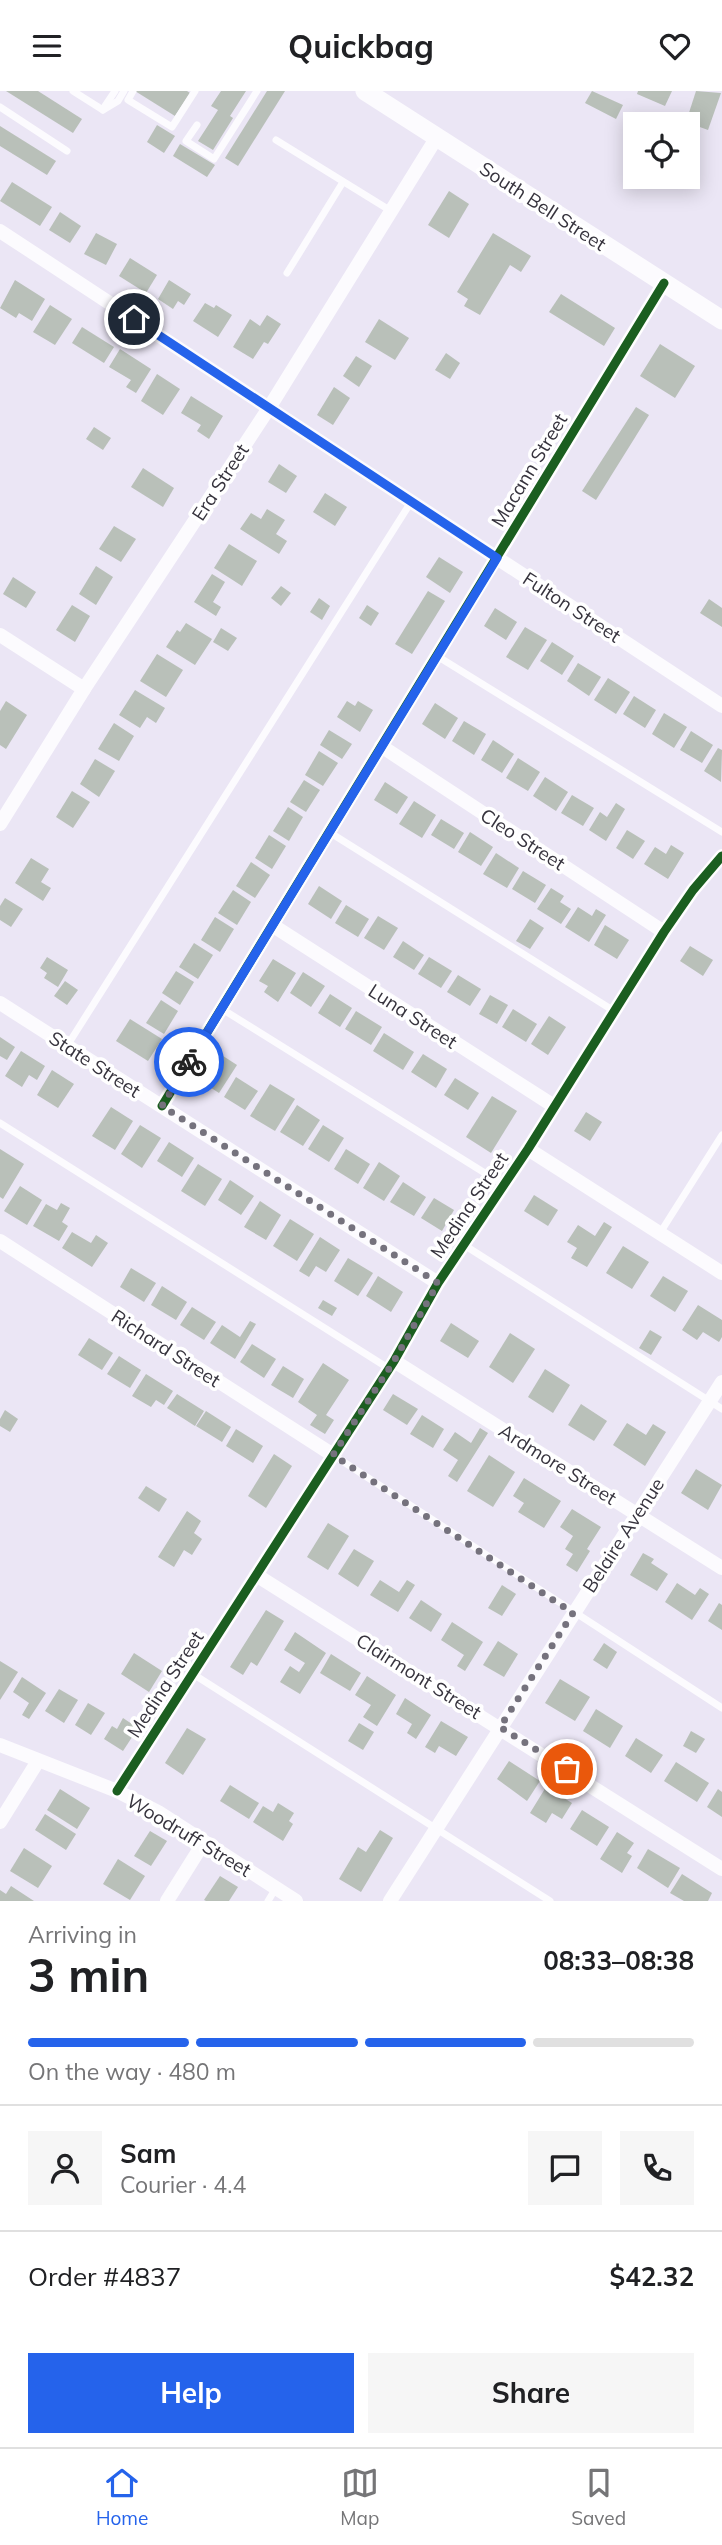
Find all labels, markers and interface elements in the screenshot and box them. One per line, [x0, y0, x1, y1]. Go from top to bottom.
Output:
text: Quickbag [288, 26, 434, 66]
icon: menu [28, 27, 66, 65]
icon: heart [656, 27, 694, 65]
map controls [623, 112, 700, 189]
button: locate [623, 112, 700, 189]
street label: South Bell Street [475, 156, 611, 256]
pin [104, 289, 164, 349]
icon: home [115, 300, 153, 338]
street label: Macann Street [486, 409, 572, 531]
street label: Era Street [186, 439, 254, 525]
street label: Fulton Street [518, 566, 626, 648]
street label: Cleo Street [476, 803, 570, 875]
street label: Luna Street [364, 978, 462, 1054]
street label: State Street [45, 1026, 146, 1103]
courier [154, 1027, 224, 1097]
icon: bike [170, 1043, 208, 1081]
street label: Medina Street [425, 1147, 513, 1263]
street label: Richard Street [107, 1304, 225, 1392]
street label: Ardmore Street [495, 1418, 622, 1510]
street label: Belaire Avenue [577, 1473, 669, 1597]
street label: Medina Street [122, 1626, 209, 1742]
street label: Clairmont Street [352, 1628, 486, 1724]
pin [537, 1739, 597, 1799]
icon: bag [548, 1750, 586, 1788]
street label: Woodruff Street [122, 1788, 256, 1882]
text: Arriving in [28, 1920, 137, 1949]
text: 08:33–08:38 [543, 1944, 694, 1977]
text: 3 min [28, 1946, 149, 2004]
text: On the way · 480 m [28, 2057, 236, 2086]
button: person [28, 2131, 102, 2205]
button: chat [528, 2131, 602, 2205]
button: phone [620, 2131, 694, 2205]
text: Sam [120, 2137, 176, 2170]
text: Courier · 4.4 [120, 2170, 246, 2199]
text: Order #4837 [28, 2260, 181, 2293]
text: $42.32 [610, 2260, 694, 2293]
button: Help [28, 2353, 354, 2433]
button: Share [368, 2353, 694, 2433]
tab: Home [96, 2464, 148, 2530]
tab: Map [340, 2464, 379, 2530]
tab: Saved [571, 2464, 626, 2530]

